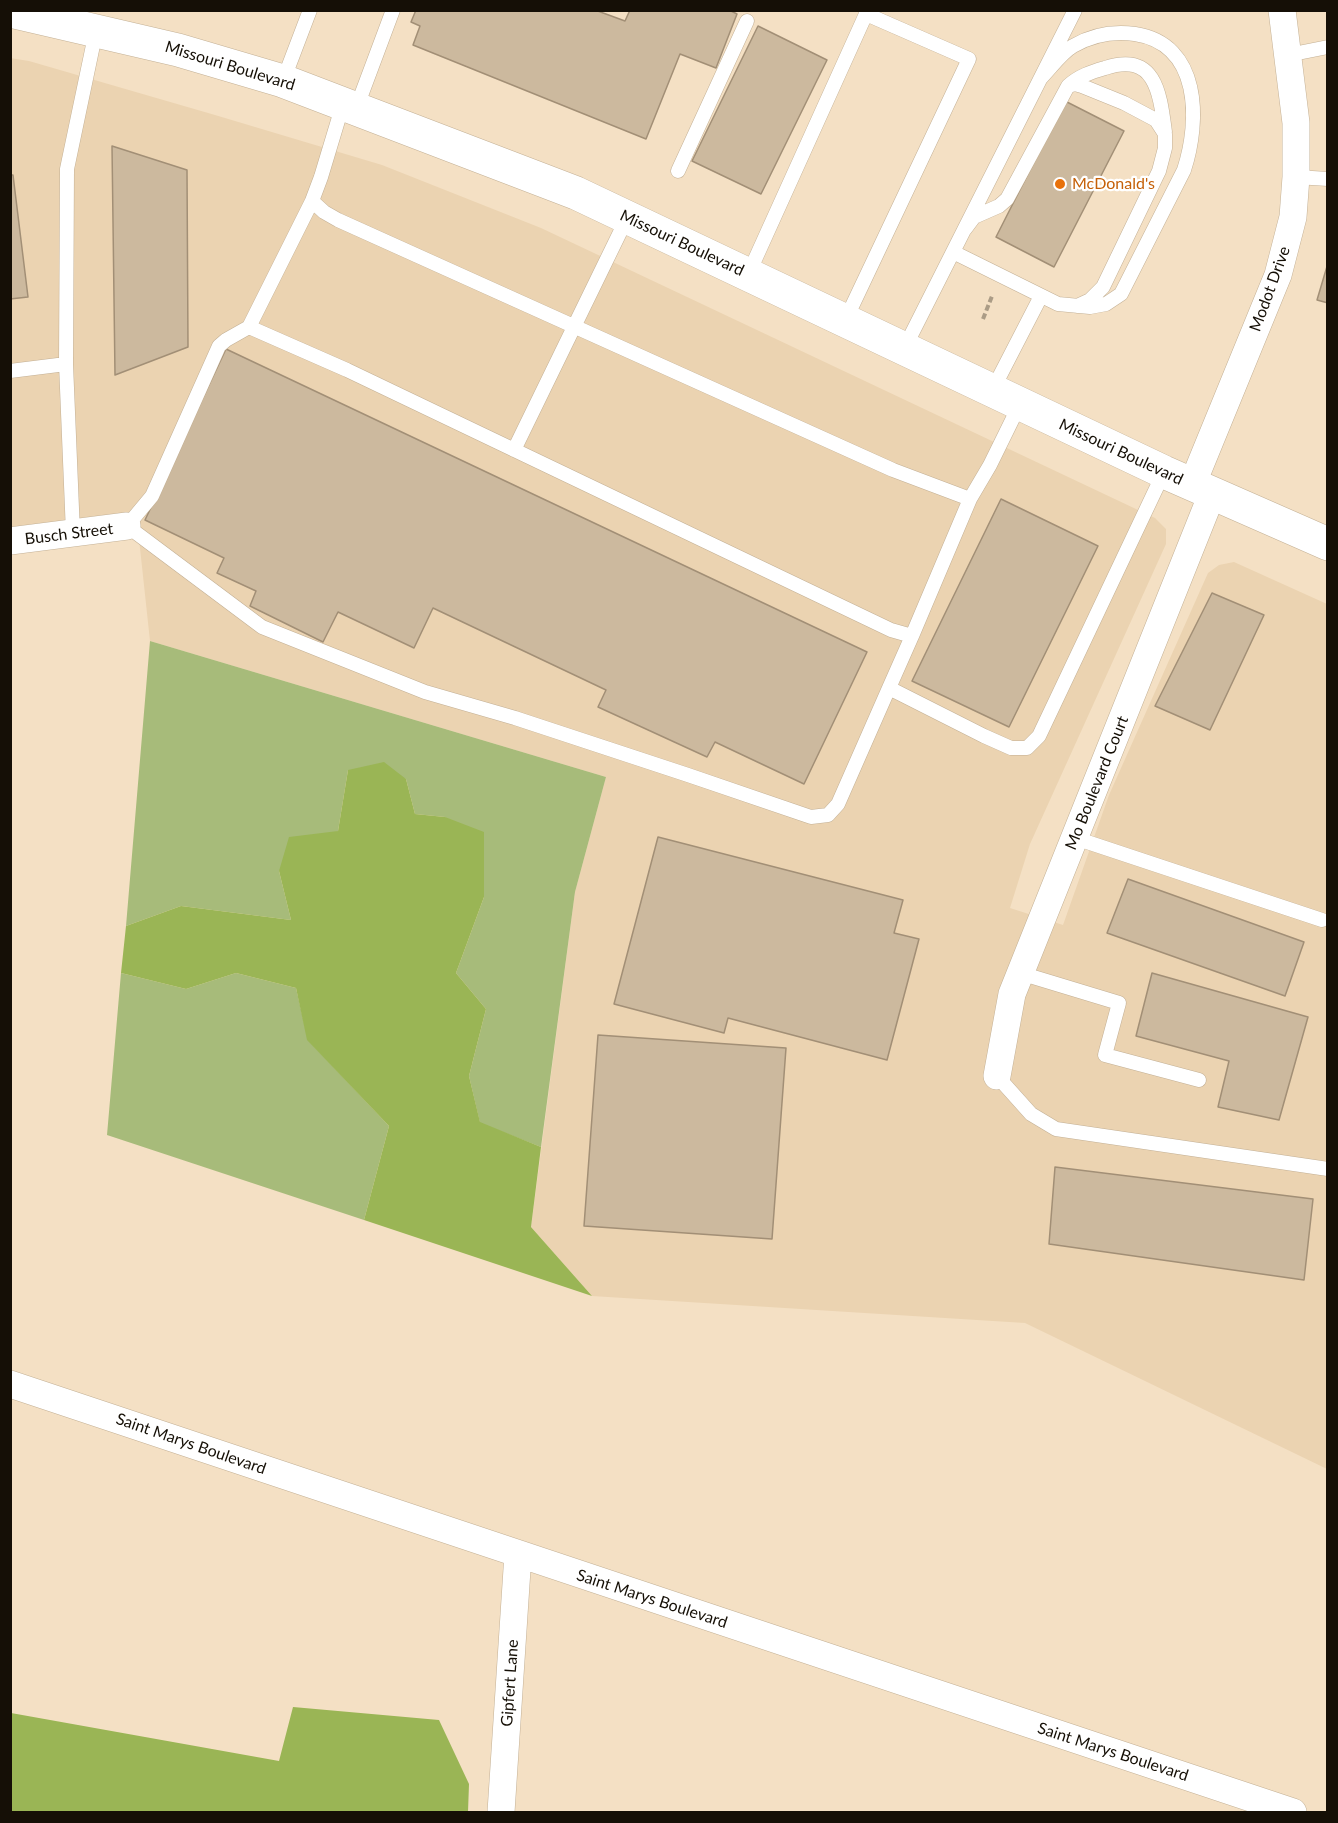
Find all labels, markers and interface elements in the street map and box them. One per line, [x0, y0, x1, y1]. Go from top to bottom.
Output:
street label: Missouri Boulevard [163, 37, 297, 95]
place label: McDonald's [1072, 174, 1155, 194]
marker: McDonald's [1053, 177, 1067, 191]
street label: Missouri Boulevard [617, 206, 747, 280]
street label: Modot Drive [1246, 244, 1294, 334]
street label: Missouri Boulevard [1056, 415, 1186, 489]
street label: Busch Street [24, 519, 114, 549]
street label: Mo Boulevard Court [1061, 713, 1133, 853]
street label: Saint Marys Boulevard [114, 1409, 268, 1479]
street label: Saint Marys Boulevard [574, 1566, 730, 1632]
street label: Gipfert Lane [497, 1639, 523, 1727]
street label: Saint Marys Boulevard [1035, 1719, 1191, 1785]

